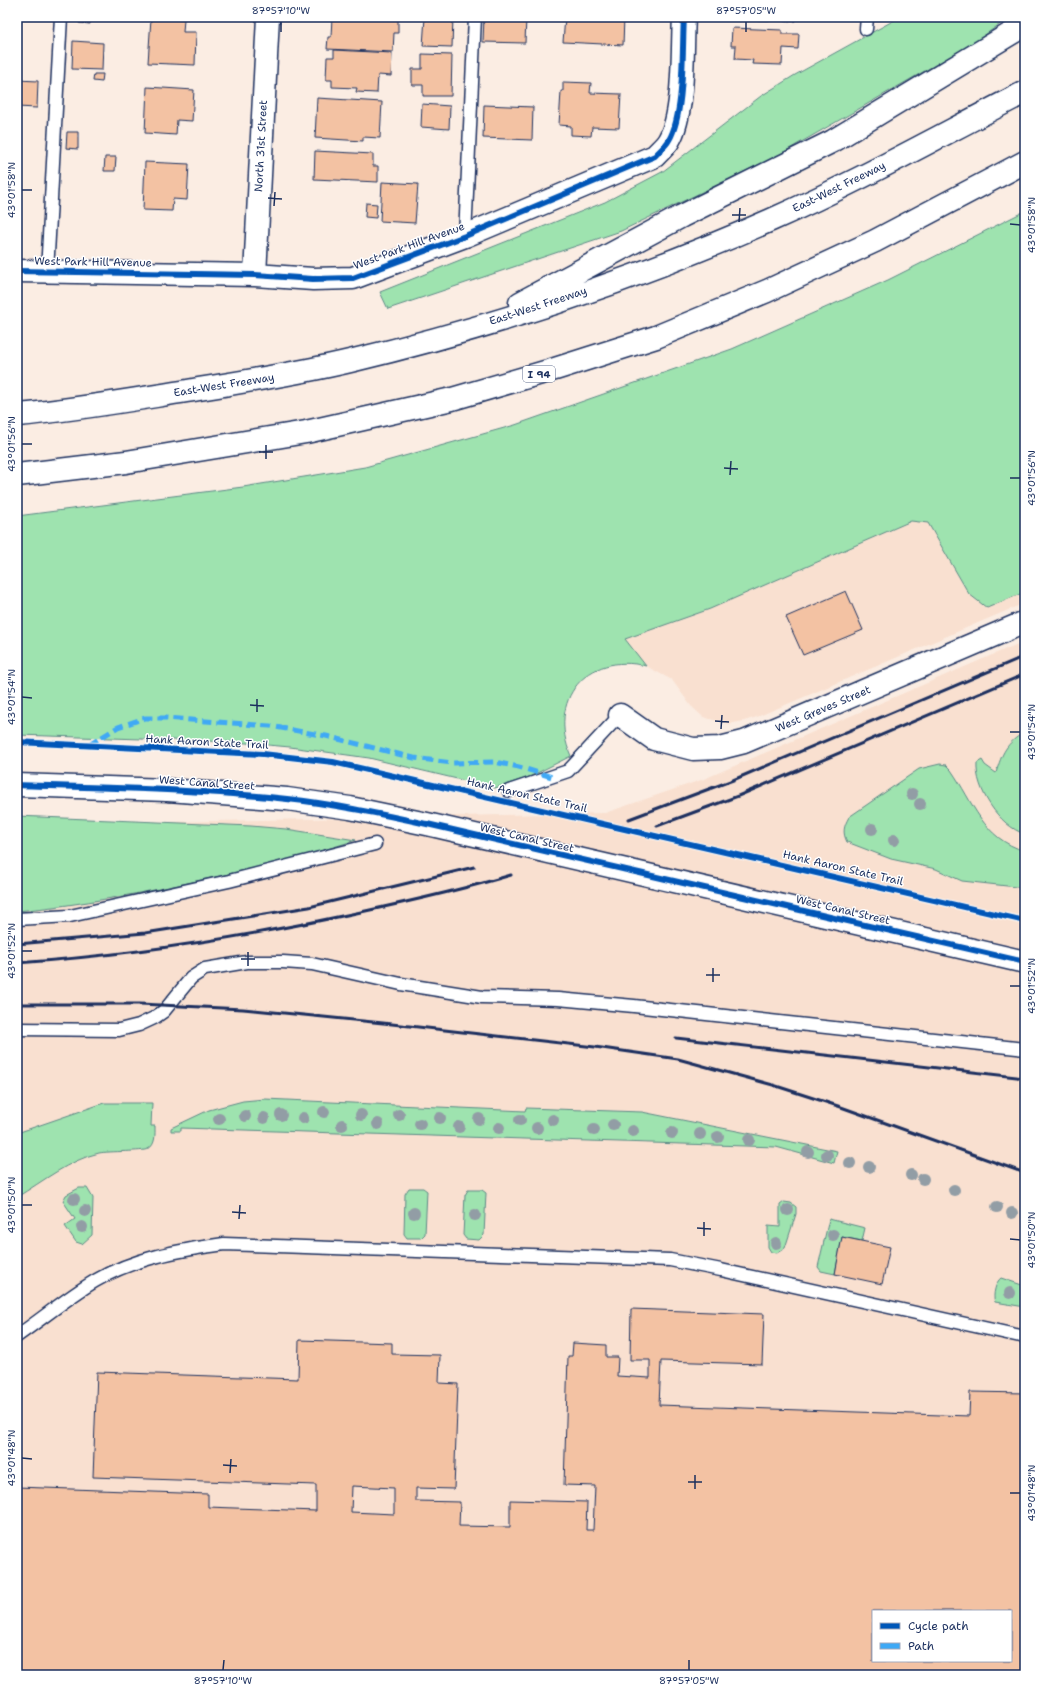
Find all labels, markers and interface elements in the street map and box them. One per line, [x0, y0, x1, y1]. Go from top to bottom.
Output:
text: 87°57'10"W [252, 4, 311, 17]
text: 87°57'05"W [716, 4, 776, 17]
street label: North 31st Street [251, 99, 271, 193]
street label: East-West Freeway [790, 158, 888, 216]
text: 43°01'58"N [5, 162, 18, 218]
text: 43°01'58"N [1025, 197, 1038, 253]
street label: West Park Hill Avenue [351, 219, 467, 273]
street label: West Park Hill Avenue [34, 253, 152, 271]
street label: East-West Freeway [487, 283, 589, 329]
road number: I 94 [523, 366, 555, 382]
street label: East-West Freeway [173, 370, 275, 400]
text: 43°01'56"N [5, 416, 18, 472]
text: 43°01'56"N [1025, 450, 1038, 506]
text: 43°01'54"N [5, 669, 18, 725]
street label: West Greves Street [773, 682, 873, 736]
text: 43°01'54"N [1025, 704, 1038, 760]
street label: Hank Aaron State Trail [145, 731, 270, 753]
street label: West Canal Street [158, 772, 256, 794]
street label: Hank Aaron State Trail [465, 774, 589, 816]
street label: West Canal Street [478, 820, 576, 856]
street label: Hank Aaron State Trail [781, 847, 905, 889]
street label: West Canal Street [794, 892, 892, 928]
text: 43°01'52"N [5, 923, 18, 979]
text: 43°01'52"N [1025, 958, 1038, 1014]
text: 43°01'50"N [5, 1177, 18, 1233]
text: 43°01'50"N [1025, 1212, 1038, 1268]
text: 43°01'48"N [5, 1430, 18, 1486]
text: 43°01'48"N [1025, 1465, 1038, 1521]
legend [872, 1610, 1012, 1662]
text: Cycle path [908, 1618, 969, 1634]
text: Path [908, 1638, 934, 1654]
text: 87°57'10"W [194, 1674, 253, 1687]
text: 87°57'05"W [659, 1674, 719, 1687]

